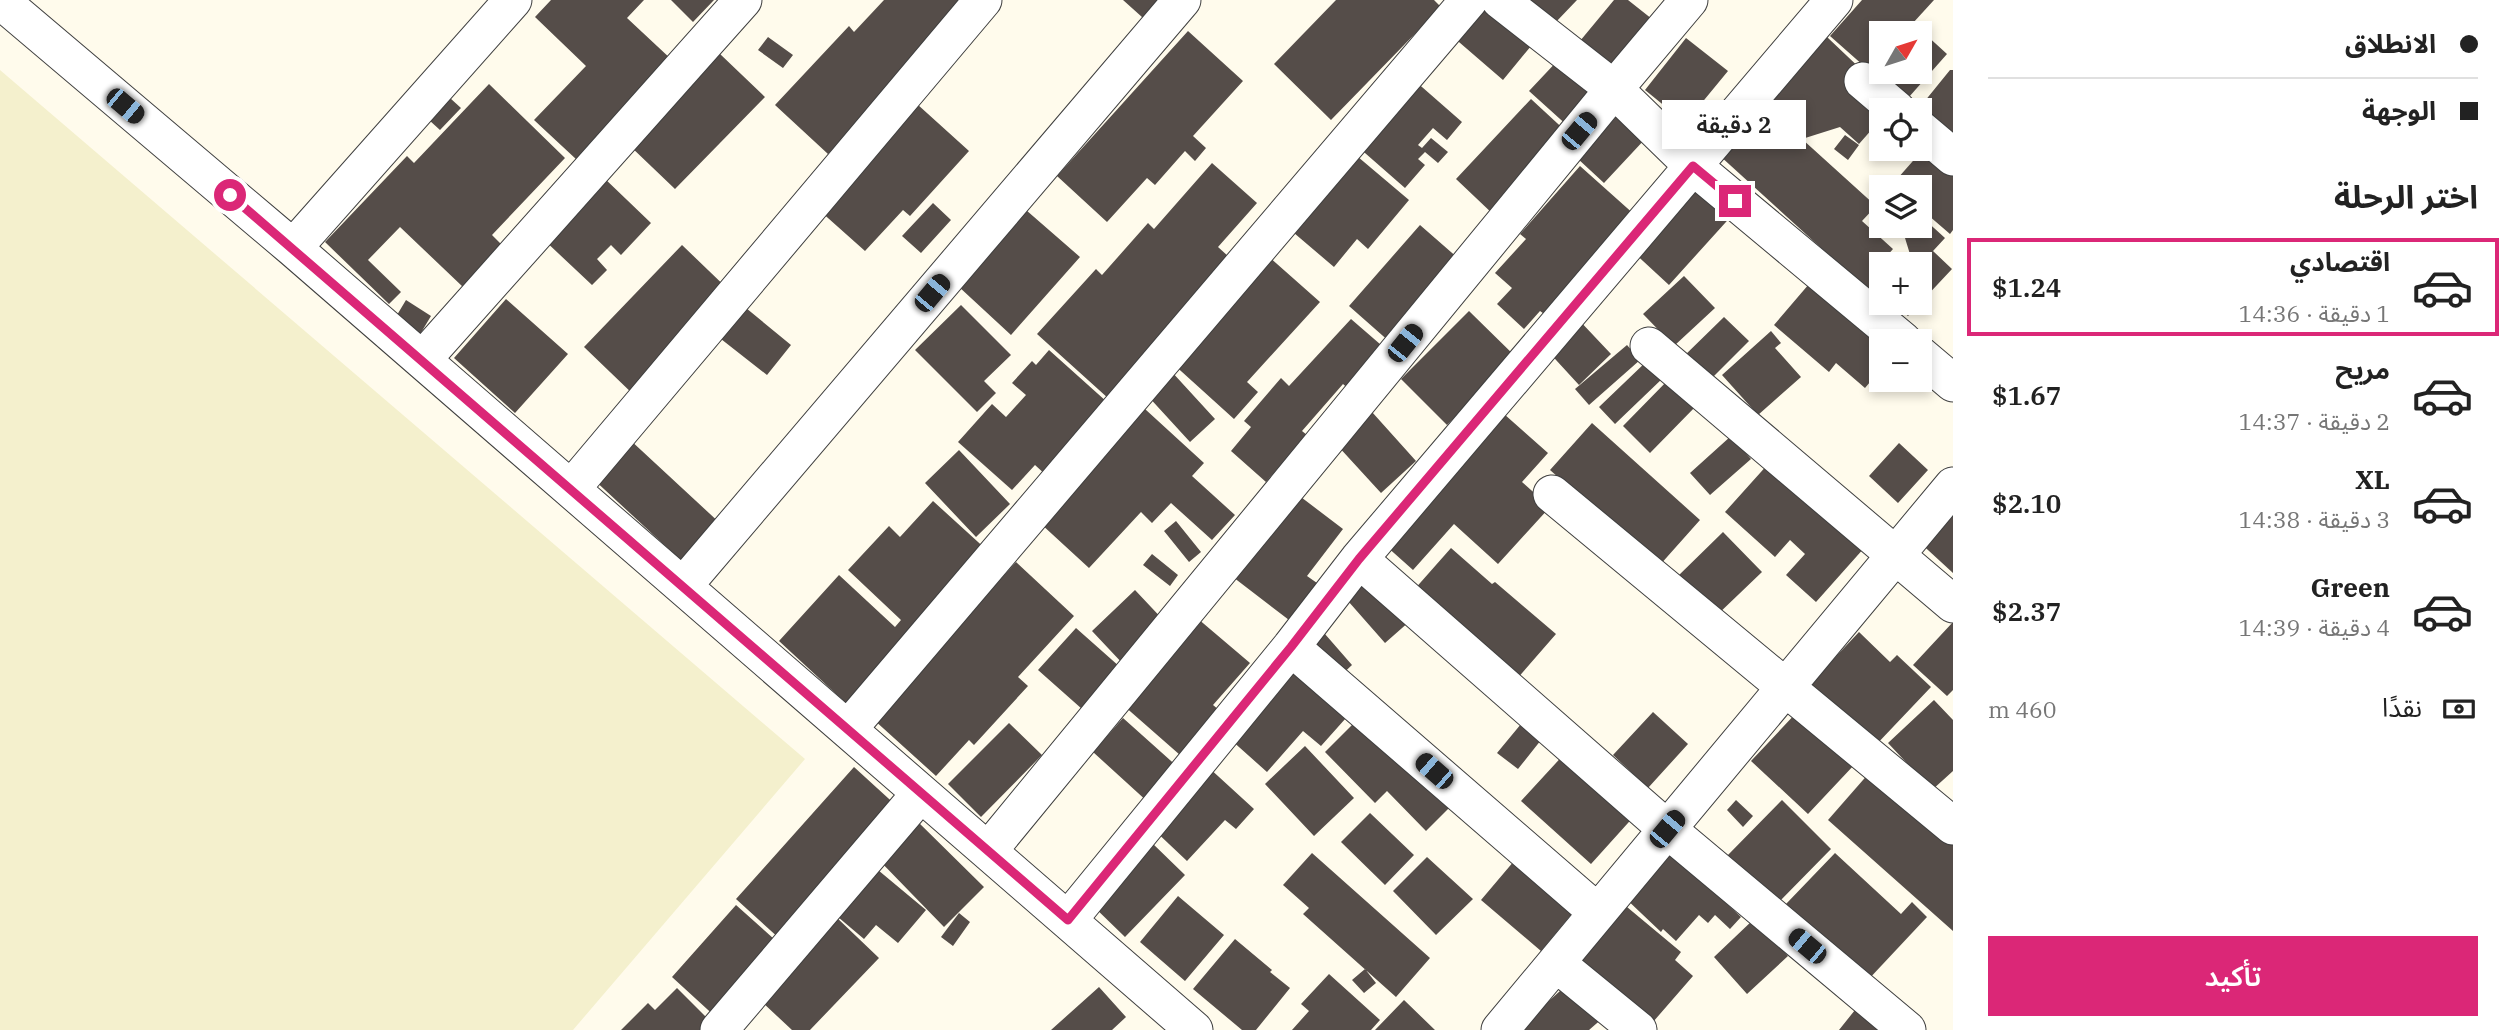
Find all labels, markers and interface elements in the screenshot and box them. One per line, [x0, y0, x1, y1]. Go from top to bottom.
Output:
north arrow [1869, 21, 1932, 84]
map controls [1869, 21, 1932, 392]
text: الانطلاق [2345, 26, 2436, 60]
car [103, 84, 148, 128]
text: الوجهة [2362, 93, 2436, 127]
button: locate [1869, 98, 1932, 161]
callout: 2 دقيقة [1663, 100, 1807, 148]
car [1558, 108, 1601, 154]
text: 2 دقيقة [1697, 109, 1771, 139]
button: layers [1869, 175, 1932, 238]
text: اختر الرحلة [2334, 175, 2478, 217]
route start [214, 179, 246, 211]
route end [1719, 185, 1751, 217]
text: اقتصادي [2290, 244, 2390, 278]
button: + [1869, 252, 1932, 315]
icon: car [2411, 256, 2474, 319]
car [911, 270, 954, 316]
text: $1.24 [1992, 270, 2061, 304]
text: 1 دقيقة · 14:36 [2239, 298, 2390, 328]
car [1384, 320, 1427, 366]
button: − [1869, 329, 1932, 392]
text: مريح [2335, 352, 2390, 386]
icon: car [2411, 364, 2474, 427]
text: $1.67 [1992, 378, 2061, 412]
text: 2 دقيقة · 14:37 [2239, 406, 2390, 436]
text: XL [2355, 462, 2390, 496]
icon: car [2411, 472, 2474, 535]
text: $2.10 [1992, 486, 2061, 520]
text: 3 دقيقة · 14:38 [2239, 504, 2390, 534]
text: Green [2310, 570, 2390, 604]
icon: car [2411, 580, 2474, 643]
text: $2.37 [1992, 594, 2061, 628]
text: 4 دقيقة · 14:39 [2239, 612, 2390, 642]
text: نقدًا [2382, 690, 2422, 724]
icon: cash [2440, 690, 2478, 728]
text: 460 m [1988, 694, 2057, 724]
car [1412, 749, 1457, 793]
car [1646, 806, 1689, 852]
car [1785, 924, 1830, 968]
button: تأكيد [1988, 936, 2478, 1016]

